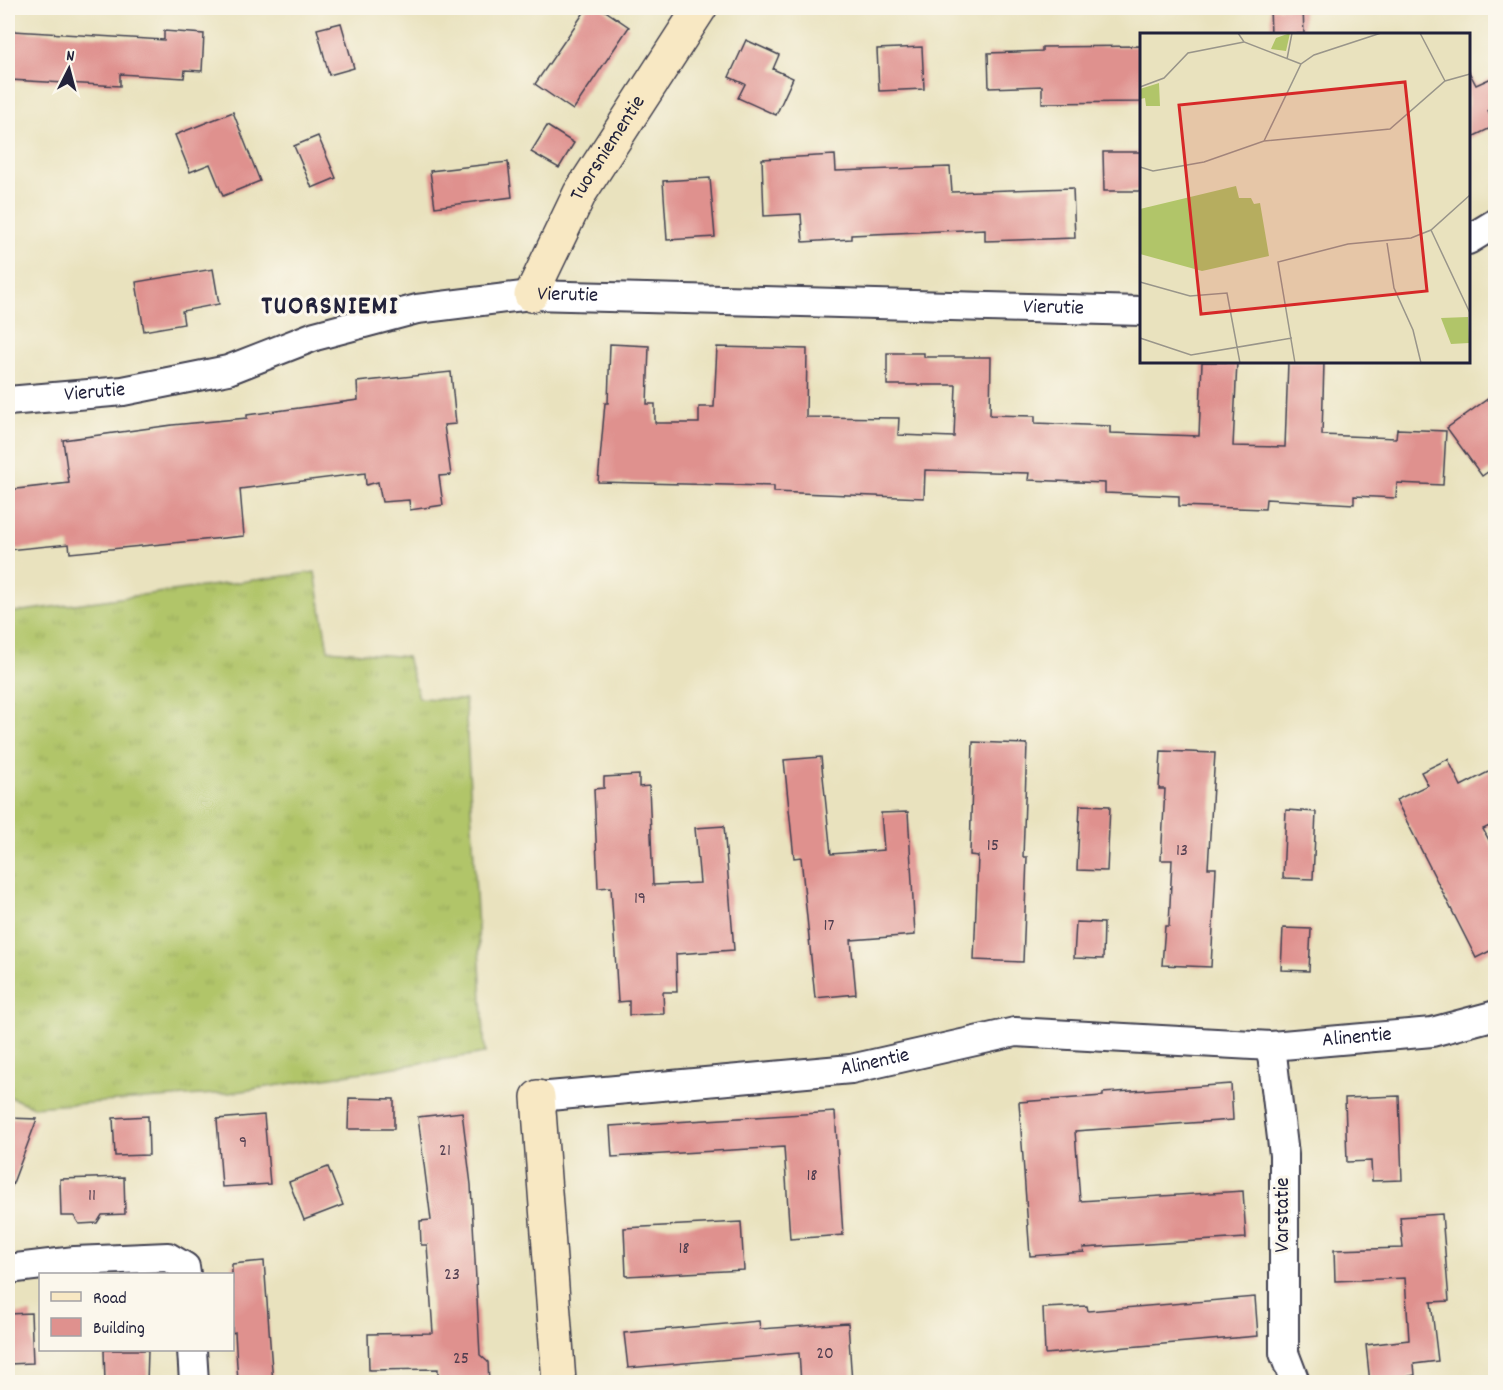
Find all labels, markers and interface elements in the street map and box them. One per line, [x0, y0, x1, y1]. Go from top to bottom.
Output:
inset map [1140, 33, 1470, 363]
north arrow [39, 39, 99, 99]
text: N [65, 45, 76, 68]
street label: Tuorsniementie [563, 90, 654, 206]
street label: Vierutie [537, 280, 599, 312]
district label: TUORSNIEMI [261, 288, 399, 327]
street label: Vierutie [1023, 293, 1084, 324]
street label: Vierutie [63, 376, 126, 411]
house number: 15 [987, 834, 999, 859]
house number: 13 [1176, 839, 1188, 864]
house number: 19 [634, 887, 646, 912]
house number: 17 [824, 914, 835, 939]
street label: Alinentie [1321, 1021, 1393, 1056]
street label: Alinentie [840, 1041, 912, 1085]
house number: 9 [239, 1131, 247, 1156]
house number: 21 [439, 1139, 451, 1164]
house number: 18 [806, 1164, 818, 1189]
street label: Varstatie [1269, 1177, 1299, 1253]
house number: 11 [88, 1184, 96, 1209]
house number: 18 [678, 1237, 690, 1262]
house number: 23 [444, 1263, 460, 1288]
legend [39, 1273, 234, 1351]
text: Road [93, 1287, 127, 1312]
text: Building [93, 1317, 145, 1342]
house number: 20 [816, 1342, 834, 1367]
house number: 25 [453, 1347, 469, 1372]

